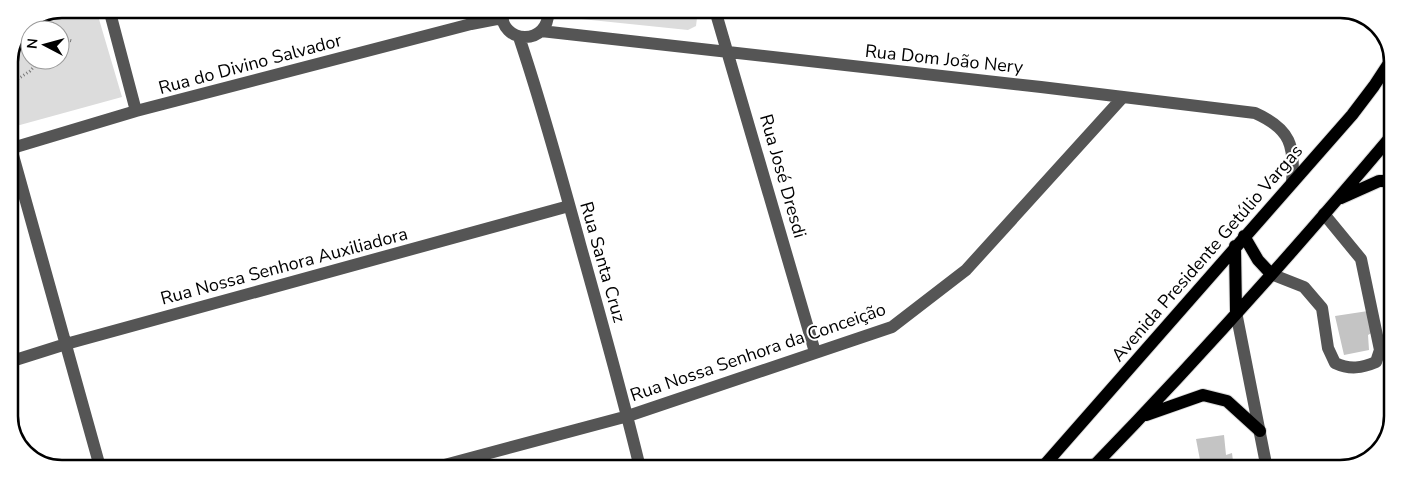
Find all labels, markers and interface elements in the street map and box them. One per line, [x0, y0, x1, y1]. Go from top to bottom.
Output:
north arrow [20, 20, 70, 70]
street label: Rua do Divino Salvador [156, 28, 345, 100]
text: N [23, 37, 43, 50]
street label: Rua Dom João Nery [864, 39, 1025, 79]
street label: Rua José Dresdi [754, 111, 812, 241]
street label: Avenida Presidente Getúlio Vargas [1106, 139, 1308, 367]
street label: Rua Santa Cruz [574, 199, 632, 325]
street label: Rua Nossa Senhora Auxiliadora [158, 221, 410, 311]
street label: Rua Nossa Senhora da Conceição [627, 297, 889, 407]

